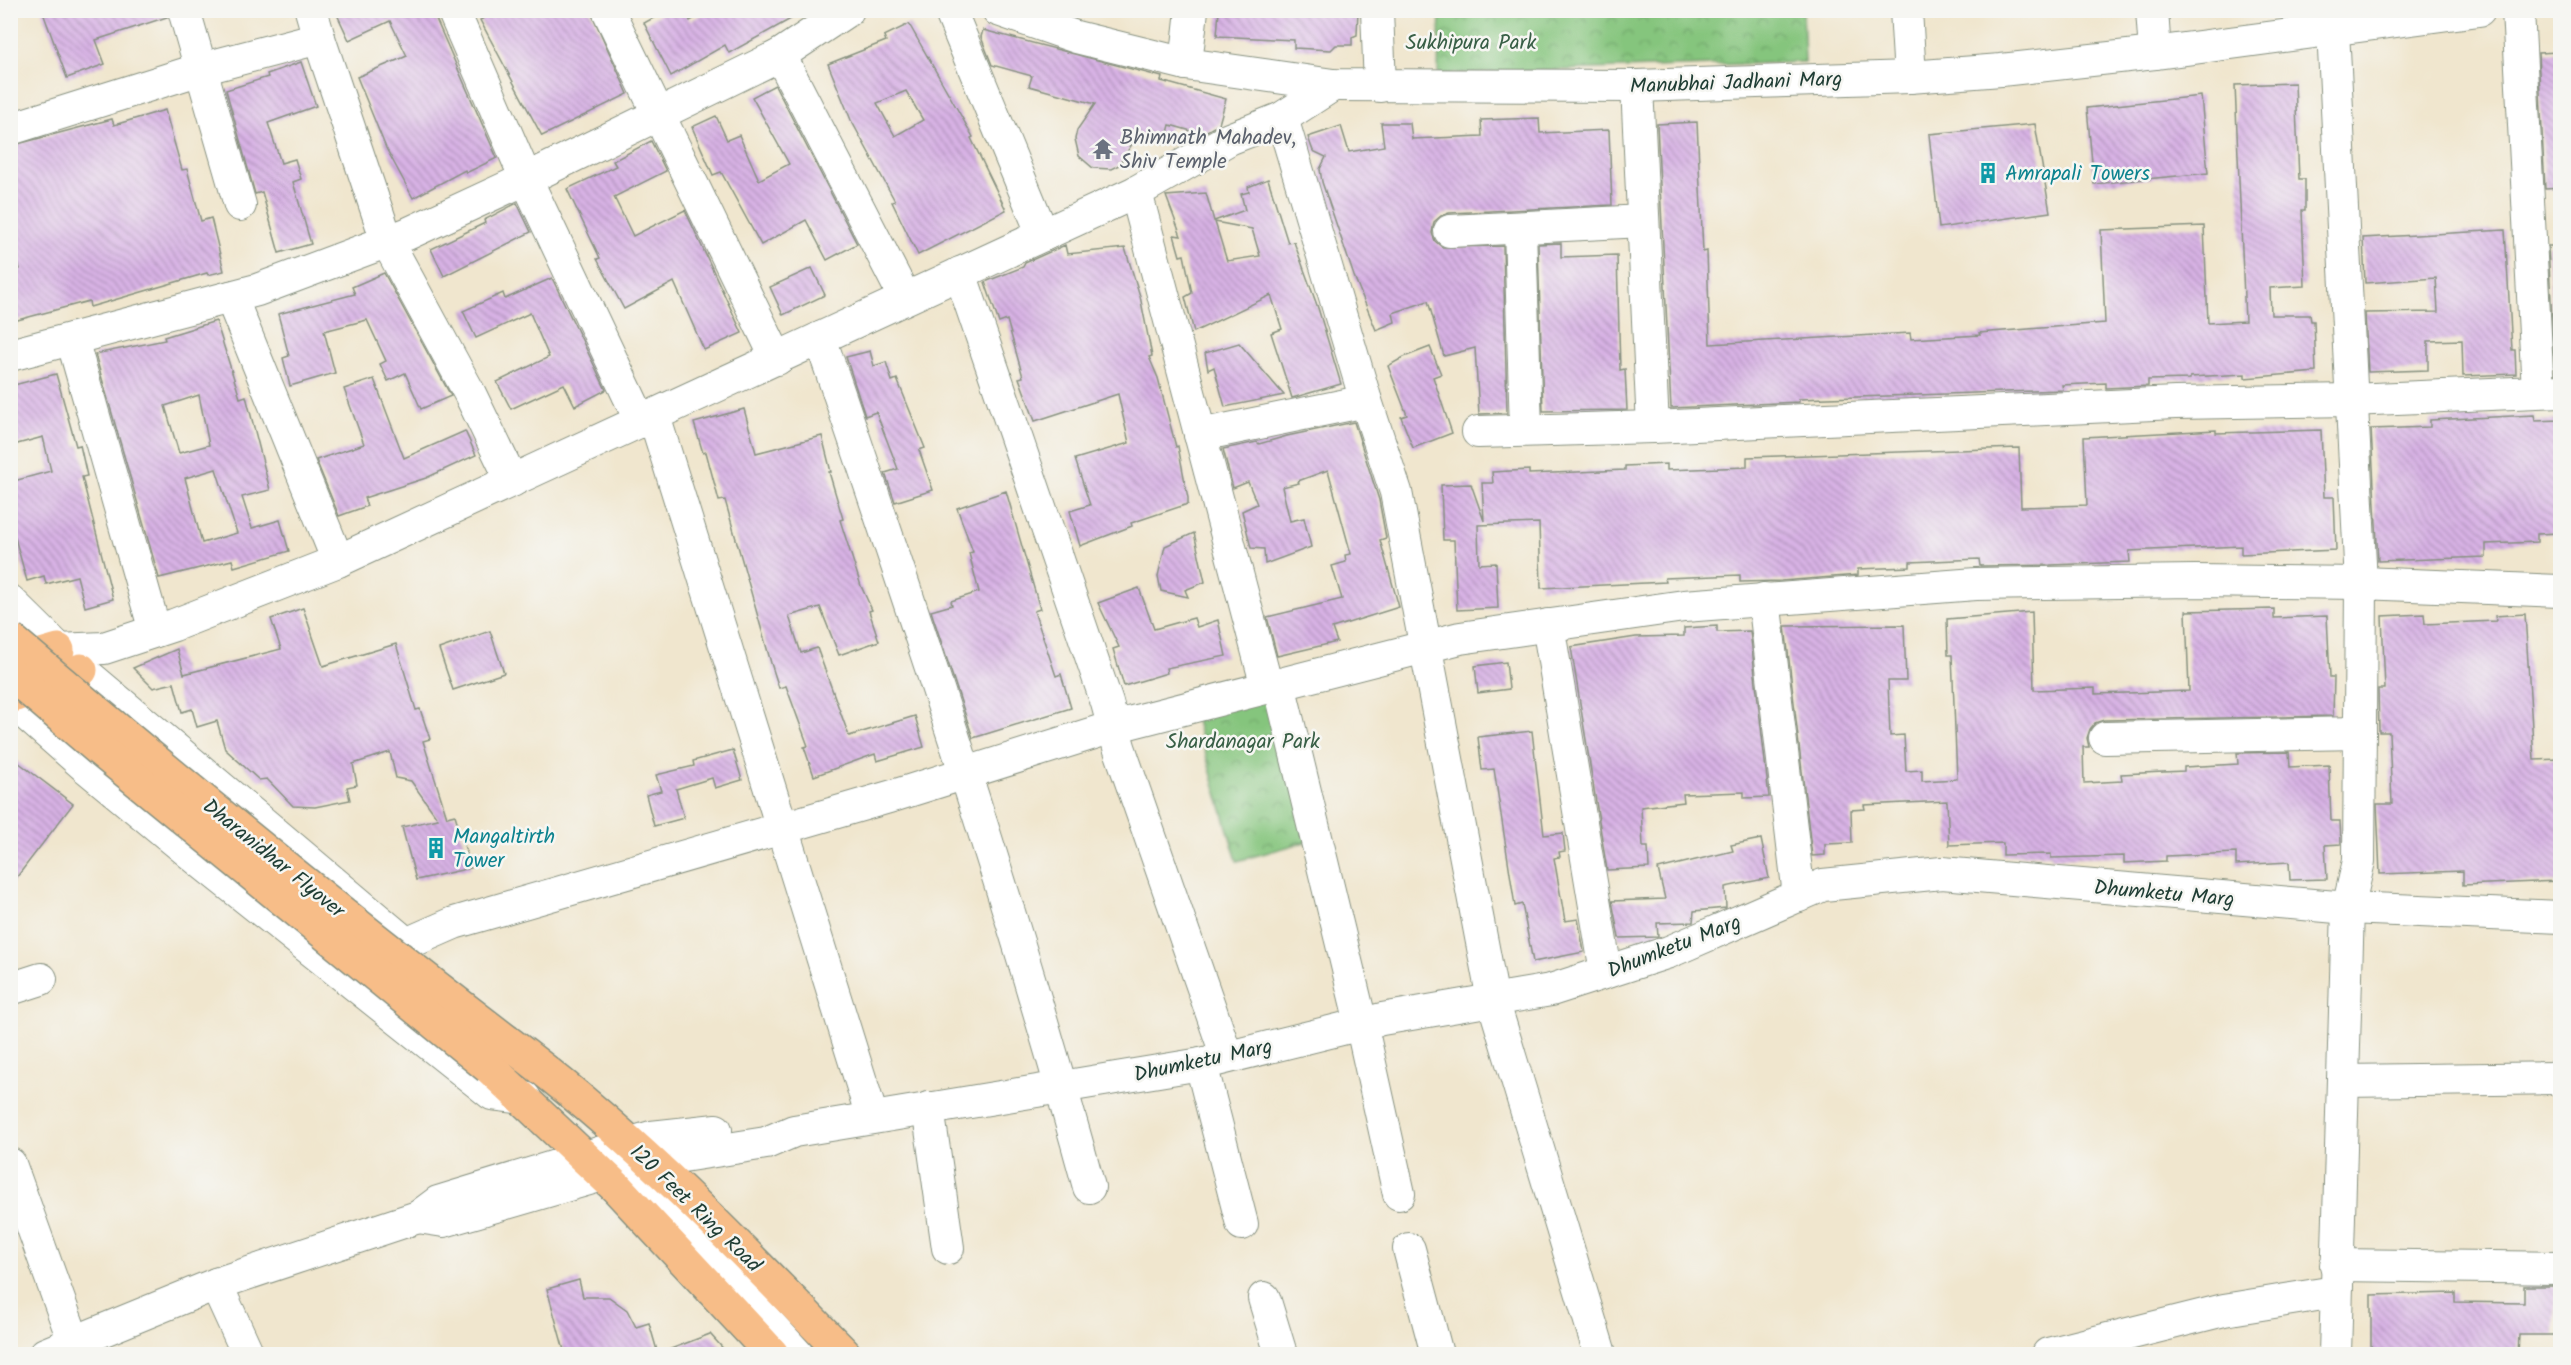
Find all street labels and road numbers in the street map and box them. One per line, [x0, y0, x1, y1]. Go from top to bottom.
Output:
street label: Manubhai Jadhani Marg [1629, 63, 1843, 104]
street label: Dharanidhar Flyover [195, 791, 352, 928]
street label: Dhumketu Marg [2092, 872, 2236, 917]
street label: Dhumketu Marg [1603, 907, 1746, 988]
street label: Dhumketu Marg [1131, 1031, 1276, 1092]
street label: 120 Feet Ring Road [621, 1137, 769, 1281]

